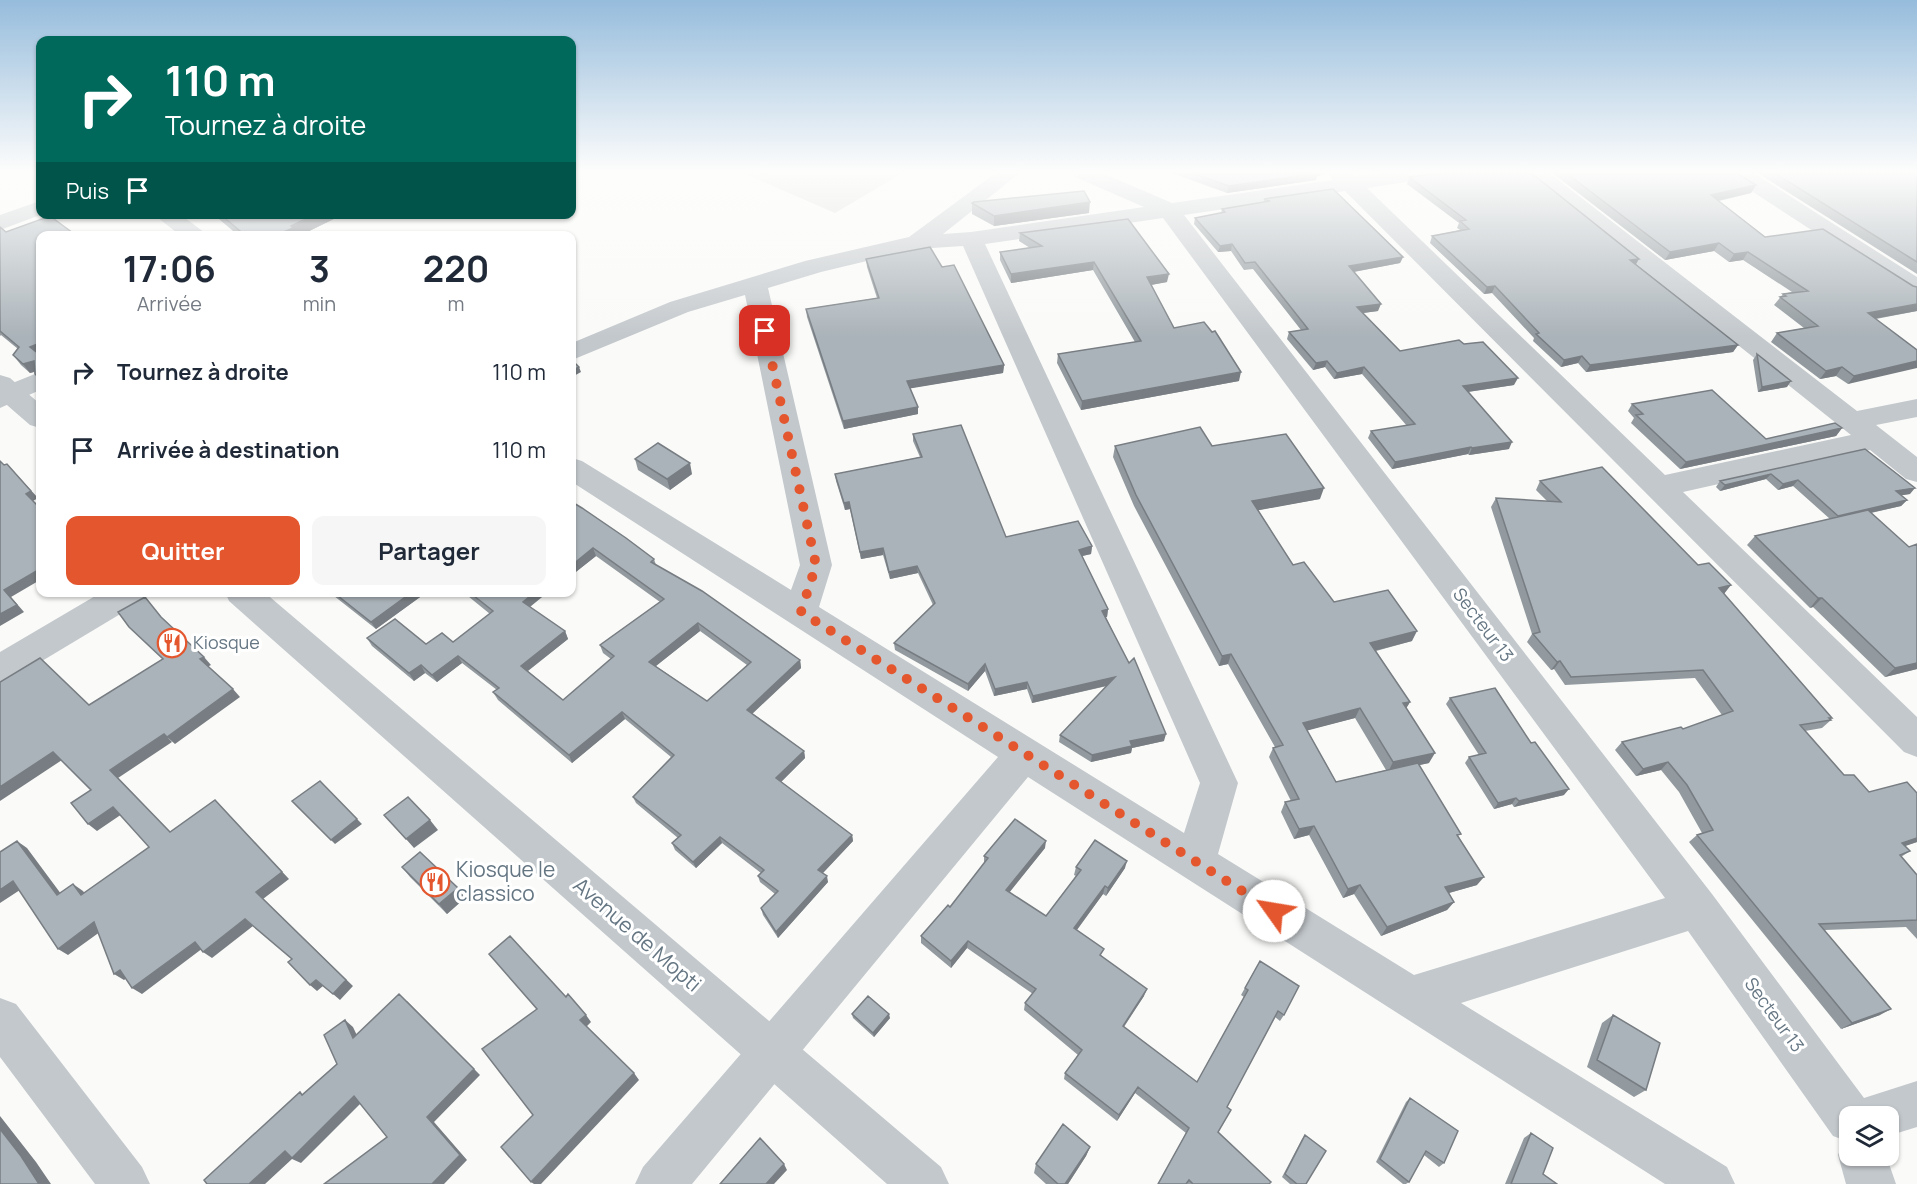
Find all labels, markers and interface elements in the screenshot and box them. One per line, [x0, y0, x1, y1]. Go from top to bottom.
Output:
text: 110 m [165, 51, 276, 109]
icon: right [66, 60, 144, 138]
text: Tournez à droite [165, 106, 366, 143]
icon: arrive [121, 174, 154, 207]
text: Puis [66, 176, 109, 206]
text: 17:06 [123, 244, 216, 293]
text: 3 [309, 244, 330, 293]
text: 220 [423, 244, 489, 293]
text: Arrivée [137, 290, 202, 317]
text: min [303, 290, 336, 317]
text: m [448, 290, 465, 317]
pin [739, 305, 790, 356]
icon: arrive [748, 314, 781, 347]
icon: right [66, 356, 99, 389]
text: Tournez à droite [117, 357, 289, 387]
text: 110 m [492, 357, 546, 387]
icon: arrive [66, 434, 99, 467]
text: Arrivée à destination [117, 435, 340, 465]
text: 110 m [492, 435, 546, 465]
button: Quitter [66, 516, 300, 585]
button: Partager [312, 516, 546, 585]
street label: Secteur 13 [1448, 583, 1519, 666]
restaurant icon: Kiosque [156, 627, 188, 659]
place label: Kiosque [193, 630, 260, 654]
place label: Kiosque le classico [456, 855, 555, 907]
restaurant icon: Kiosque le classico [419, 866, 451, 898]
street label: Avenue de Mopti [568, 871, 708, 998]
position arrow [1242, 879, 1306, 943]
street label: Secteur 13 [1740, 972, 1810, 1057]
map controls [1839, 1106, 1899, 1166]
button: layers [1839, 1106, 1899, 1166]

